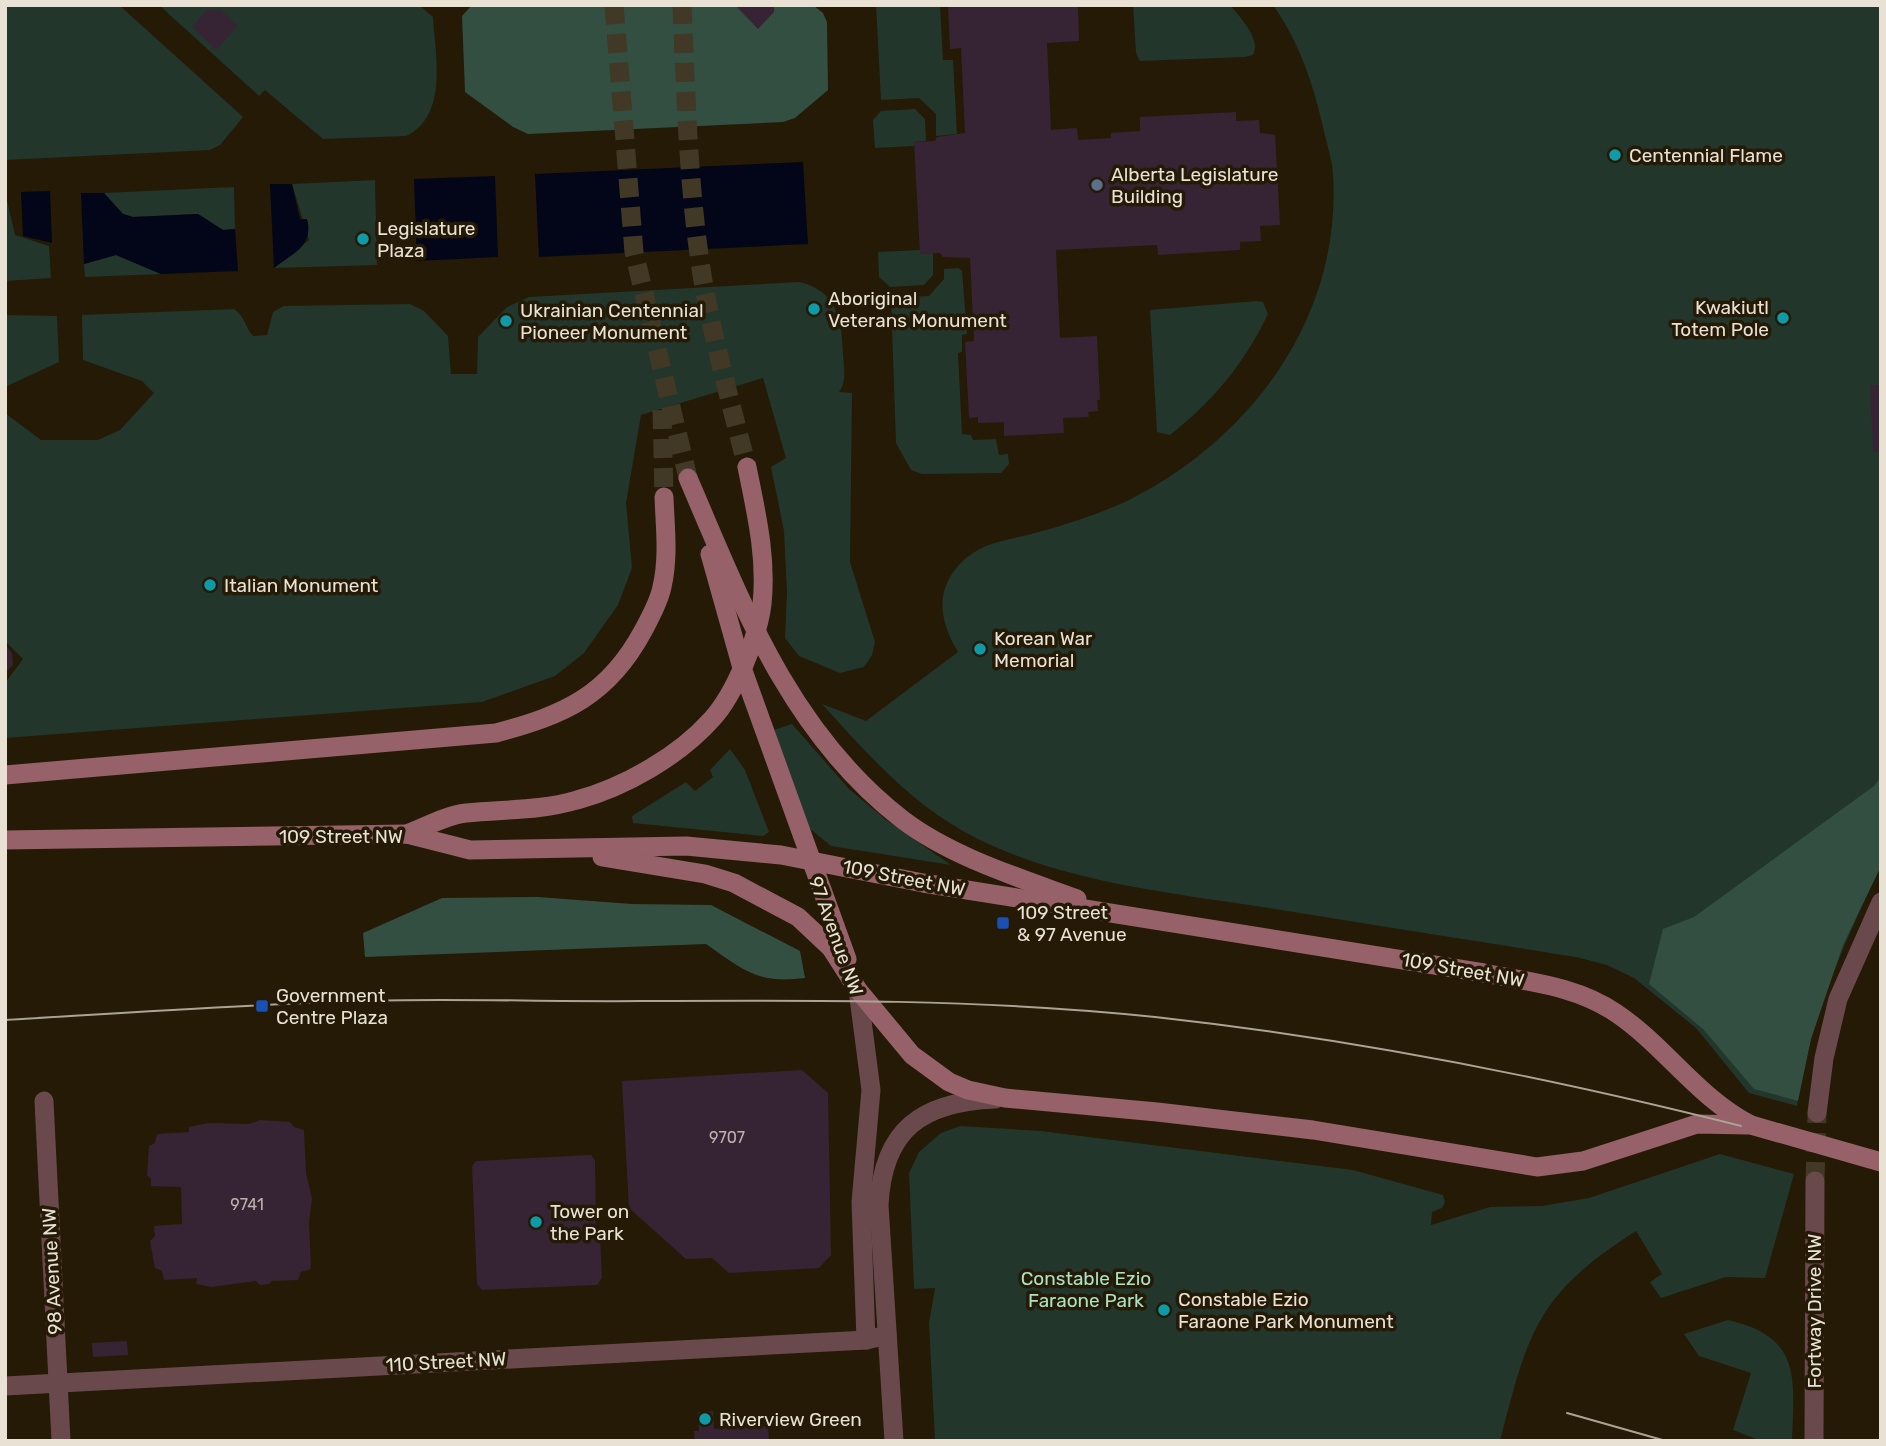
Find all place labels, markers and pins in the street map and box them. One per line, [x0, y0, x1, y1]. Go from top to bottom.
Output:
place label: Centennial Flame [1629, 144, 1783, 167]
marker: Centennial Flame [1607, 147, 1623, 163]
place label: Alberta Legislature Building [1111, 163, 1278, 208]
marker: Alberta Legislature Building [1089, 177, 1105, 193]
place label: Legislature Plaza [377, 217, 475, 262]
marker: Legislature Plaza [355, 231, 371, 247]
place label: Aboriginal Veterans Monument [828, 287, 1007, 332]
place label: Kwakiutl Totem Pole [1671, 296, 1769, 341]
place label: Ukrainian Centennial Pioneer Monument [520, 299, 704, 344]
marker: Aboriginal Veterans Monument [806, 301, 822, 317]
marker: Kwakiutl Totem Pole [1775, 310, 1791, 326]
marker: Ukrainian Centennial Pioneer Monument [498, 313, 514, 329]
place label: Italian Monument [224, 574, 379, 597]
marker: Italian Monument [202, 577, 218, 593]
place label: Korean War Memorial [994, 627, 1093, 672]
marker: Korean War Memorial [972, 641, 988, 657]
place label: 109 Street & 97 Avenue [1017, 901, 1127, 946]
marker: 109 Street & 97 Avenue [995, 915, 1011, 931]
place label: Government Centre Plaza [276, 984, 388, 1029]
marker: Government Centre Plaza [254, 998, 270, 1014]
place label: Tower on the Park [550, 1200, 629, 1245]
marker: Tower on the Park [528, 1214, 544, 1230]
place label: Constable Ezio Faraone Park Monument [1178, 1288, 1394, 1333]
marker: Constable Ezio Faraone Park Monument [1156, 1302, 1172, 1318]
place label: Riverview Green [719, 1408, 862, 1431]
marker: Riverview Green [697, 1411, 713, 1427]

